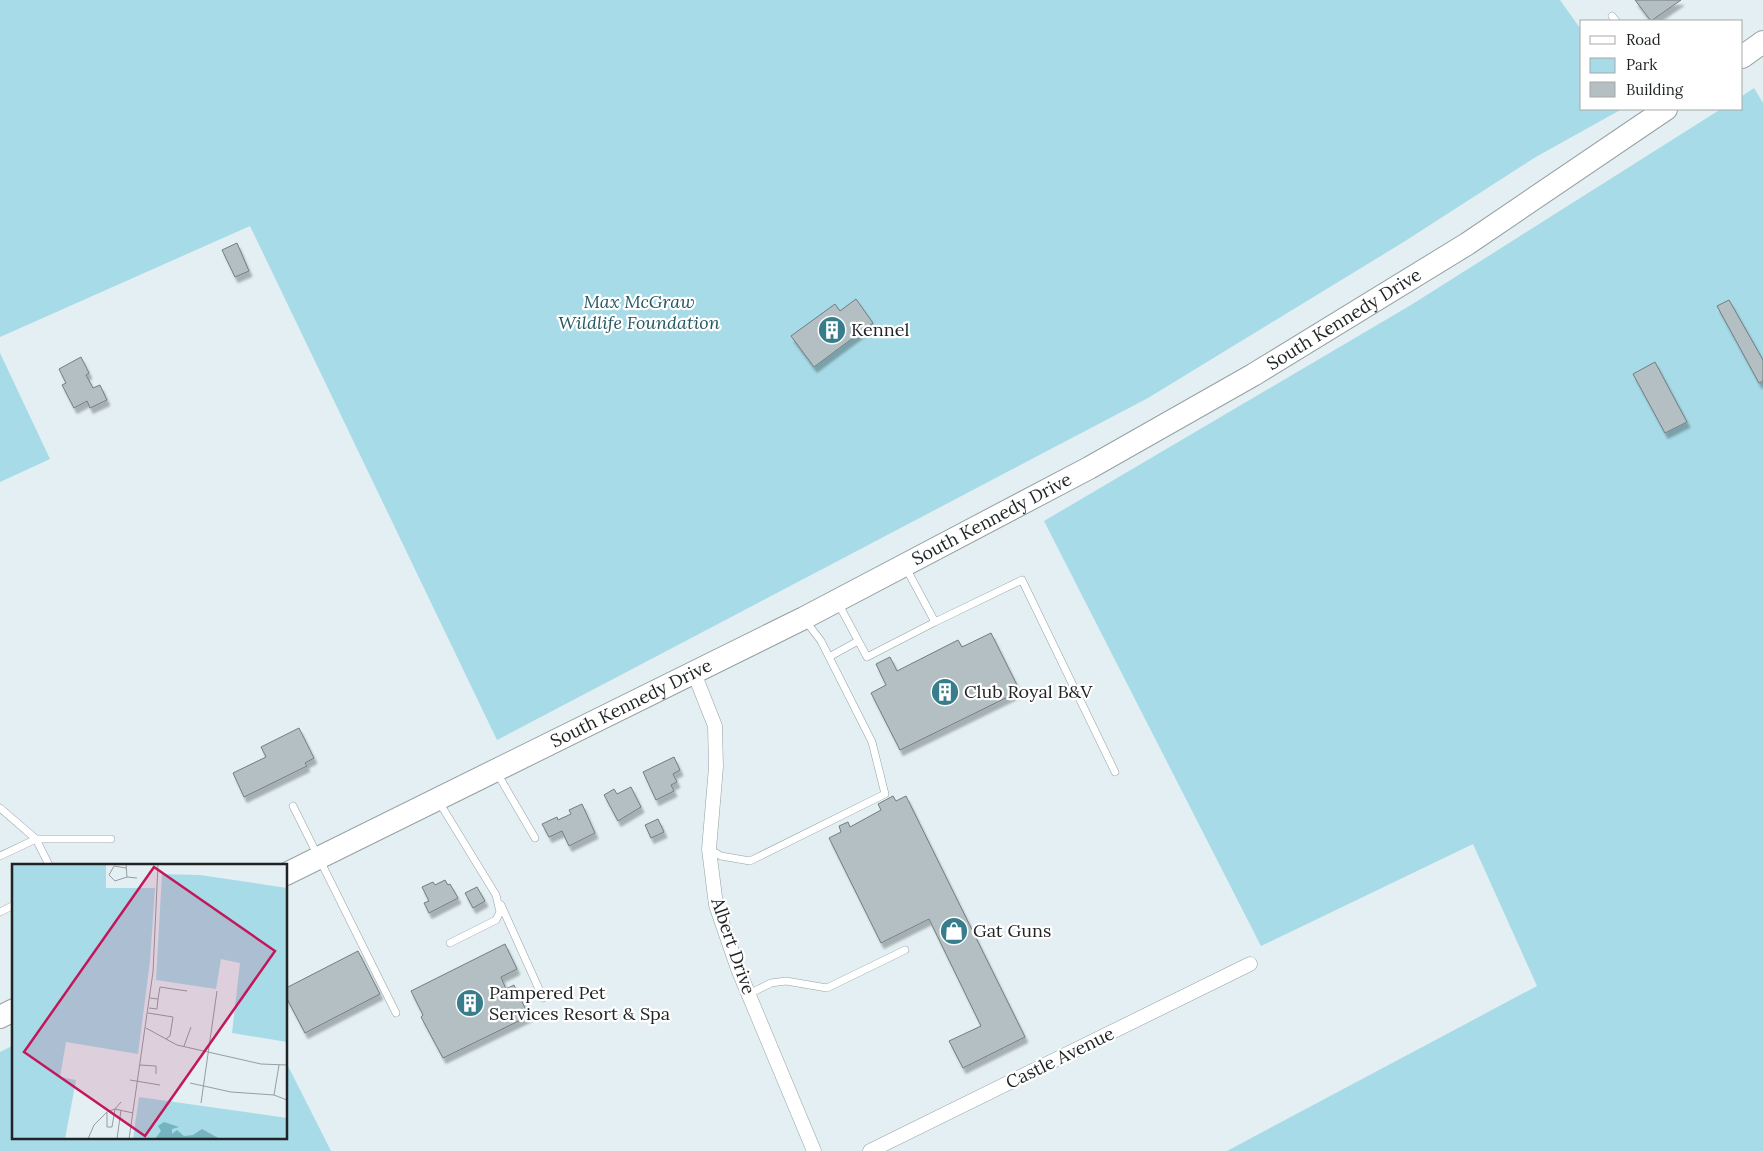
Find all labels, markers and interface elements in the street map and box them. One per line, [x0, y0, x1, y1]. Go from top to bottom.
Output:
legend [1580, 20, 1743, 110]
text: Road [1626, 30, 1661, 49]
text: Park [1626, 55, 1657, 74]
text: Building [1626, 80, 1684, 99]
street label: South Kennedy Drive [1262, 263, 1425, 375]
park label: Max McGraw Wildlife Foundation [558, 290, 720, 334]
building icon: Kennel [817, 315, 847, 345]
place label: Kennel [851, 318, 909, 341]
street label: South Kennedy Drive [908, 467, 1076, 570]
street label: South Kennedy Drive [546, 653, 716, 753]
building icon: Club Royal B&V [930, 677, 960, 707]
place label: Club Royal B&V [964, 680, 1094, 703]
inset map [12, 864, 288, 1138]
street label: Albert Drive [706, 893, 761, 998]
shop icon: Gat Guns [939, 916, 969, 946]
place label: Gat Guns [973, 919, 1051, 942]
place label: Pampered Pet Services Resort & Spa [489, 981, 670, 1025]
building icon: Pampered Pet Services Resort & Spa [455, 988, 485, 1018]
street label: Castle Avenue [1002, 1021, 1118, 1094]

